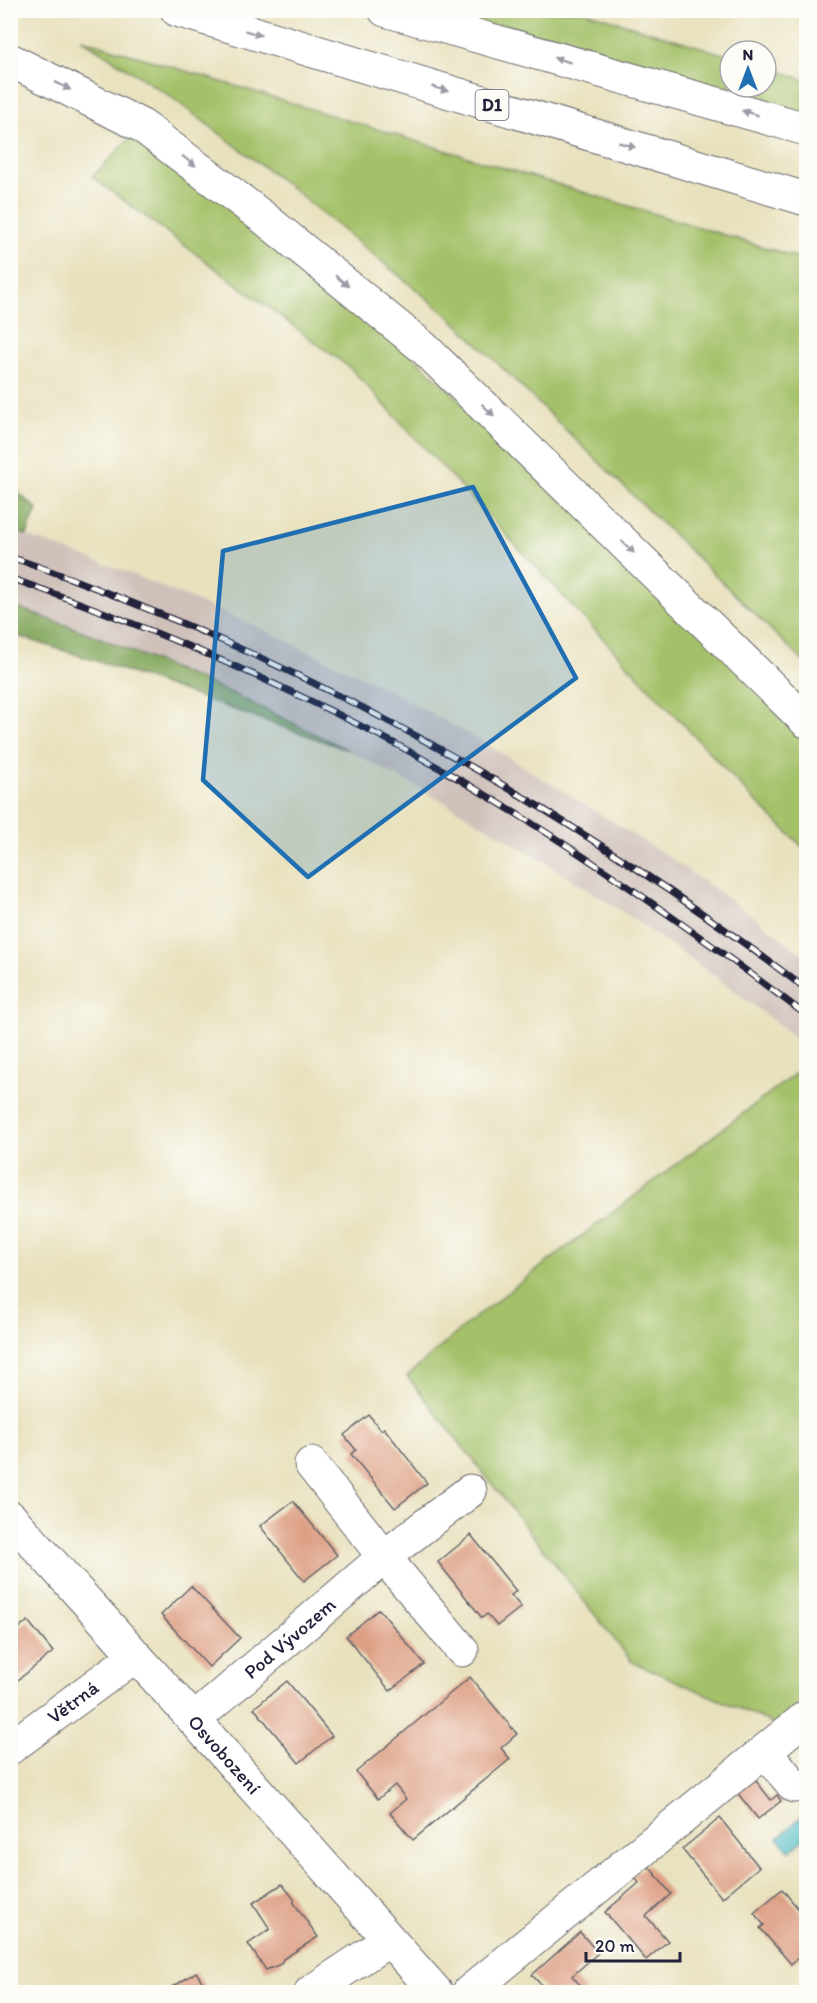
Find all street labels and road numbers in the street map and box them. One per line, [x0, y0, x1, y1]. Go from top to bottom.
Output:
road number: D1 [476, 90, 508, 120]
street label: Pod Vývozem [239, 1592, 340, 1684]
street label: Větrná [43, 1675, 103, 1728]
street label: Osvobození [183, 1710, 266, 1799]

